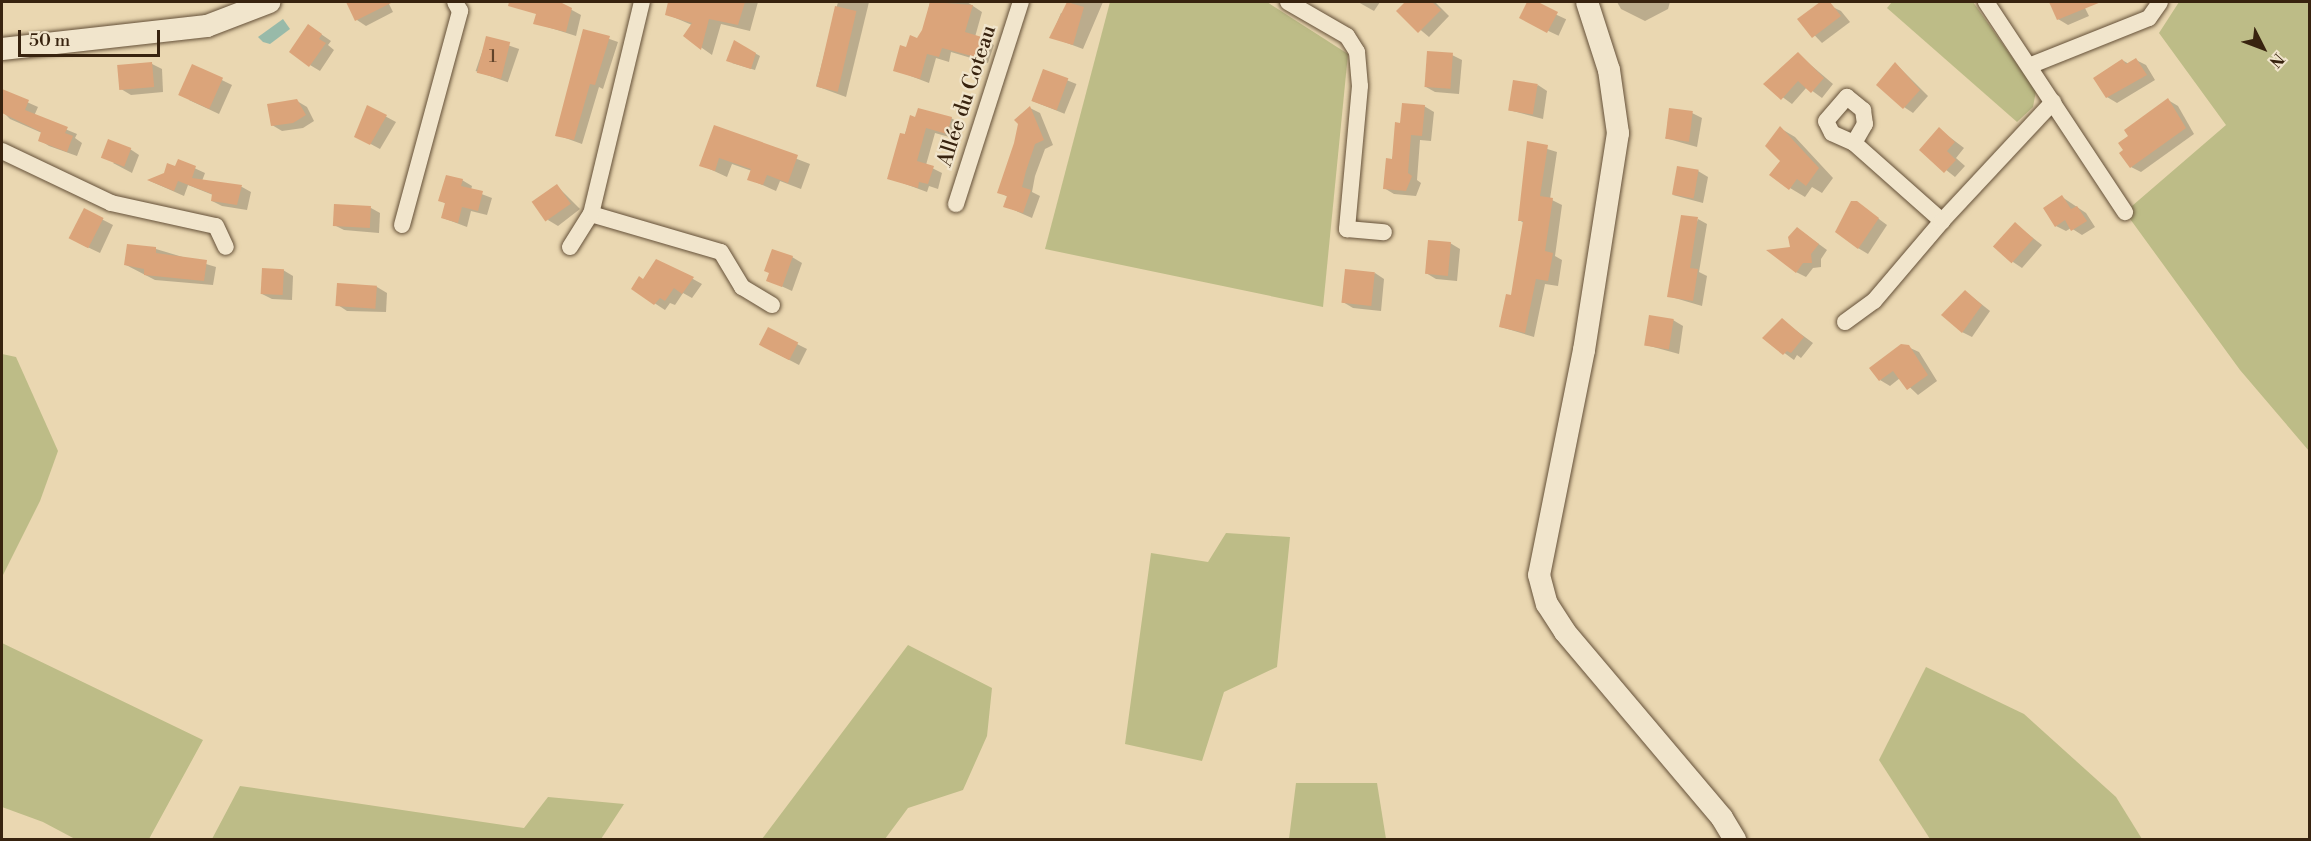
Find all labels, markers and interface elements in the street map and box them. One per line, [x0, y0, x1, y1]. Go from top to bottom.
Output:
scale bar [21, 18, 164, 56]
north arrow [2233, 18, 2293, 78]
street label: Allée du Coteau [932, 22, 1002, 170]
text: 50 m [29, 29, 70, 52]
house number: 1 [489, 46, 497, 68]
text: N [2265, 49, 2288, 71]

